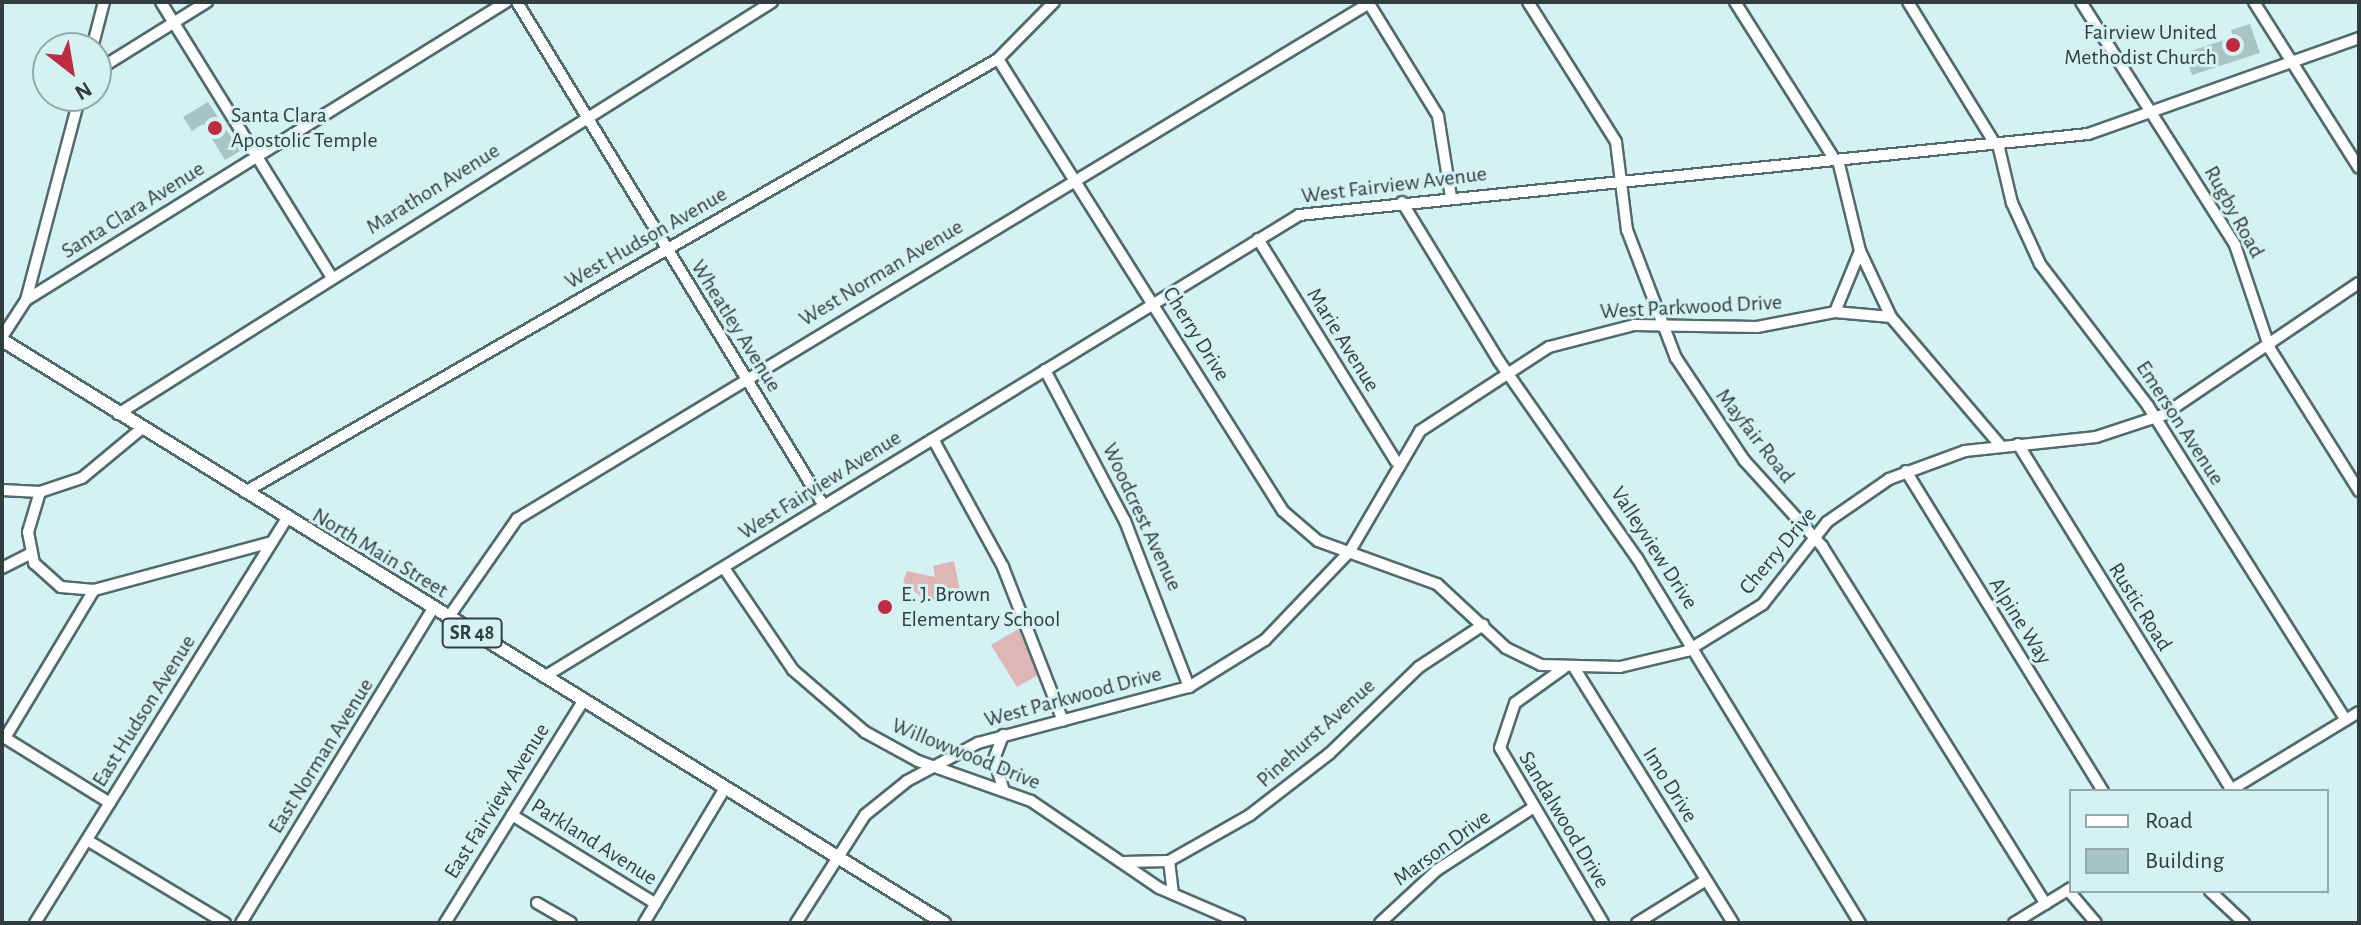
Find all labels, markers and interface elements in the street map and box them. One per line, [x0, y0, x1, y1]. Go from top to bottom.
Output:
place label: Fairview United Methodist Church [2064, 19, 2217, 70]
north arrow [32, 32, 112, 112]
marker: Fairview United Methodist Church [2224, 36, 2242, 54]
text: N [71, 77, 96, 104]
place label: Santa Clara Apostolic Temple [231, 102, 378, 154]
marker: Santa Clara Apostolic Temple [206, 119, 224, 137]
street label: Marathon Avenue [361, 137, 505, 241]
street label: Santa Clara Avenue [57, 155, 209, 265]
street label: West Fairview Avenue [1300, 161, 1488, 209]
street label: Rugby Road [2198, 161, 2270, 263]
street label: West Hudson Avenue [560, 181, 732, 295]
street label: West Norman Avenue [794, 214, 968, 332]
street label: Wheatley Avenue [685, 255, 787, 397]
street label: Cherry Drive [1157, 282, 1235, 386]
street label: Marie Avenue [1301, 283, 1385, 397]
street label: West Parkwood Drive [1599, 289, 1783, 325]
street label: Emerson Avenue [2130, 356, 2230, 490]
street label: Mayfair Road [1710, 383, 1800, 489]
street label: West Fairview Avenue [734, 424, 906, 546]
street label: Woodcrest Avenue [1096, 439, 1188, 595]
street label: Valleyview Drive [1605, 482, 1703, 614]
street label: North Main Street [307, 502, 453, 604]
street label: Cherry Drive [1734, 502, 1822, 600]
street label: Rustic Road [2102, 558, 2178, 656]
street label: Alpine Way [1983, 573, 2057, 669]
place label: E. J. Brown Elementary School [901, 581, 1060, 632]
marker: E. J. Brown Elementary School [876, 598, 894, 616]
road number: SR 48 [440, 617, 504, 649]
street label: East Hudson Avenue [87, 630, 201, 792]
street label: West Parkwood Drive [981, 661, 1165, 733]
street label: Pinehurst Avenue [1251, 673, 1381, 793]
street label: East Norman Avenue [263, 674, 379, 838]
street label: Willowwood Drive [888, 712, 1044, 796]
street label: East Fairview Avenue [439, 718, 555, 884]
street label: Imo Drive [1637, 743, 1703, 827]
street label: Sandalwood Drive [1513, 747, 1615, 893]
legend [2069, 789, 2329, 893]
street label: Parkland Avenue [526, 793, 662, 891]
street label: Marson Drive [1388, 804, 1496, 892]
text: Road [2145, 809, 2193, 833]
text: Building [2145, 849, 2224, 873]

